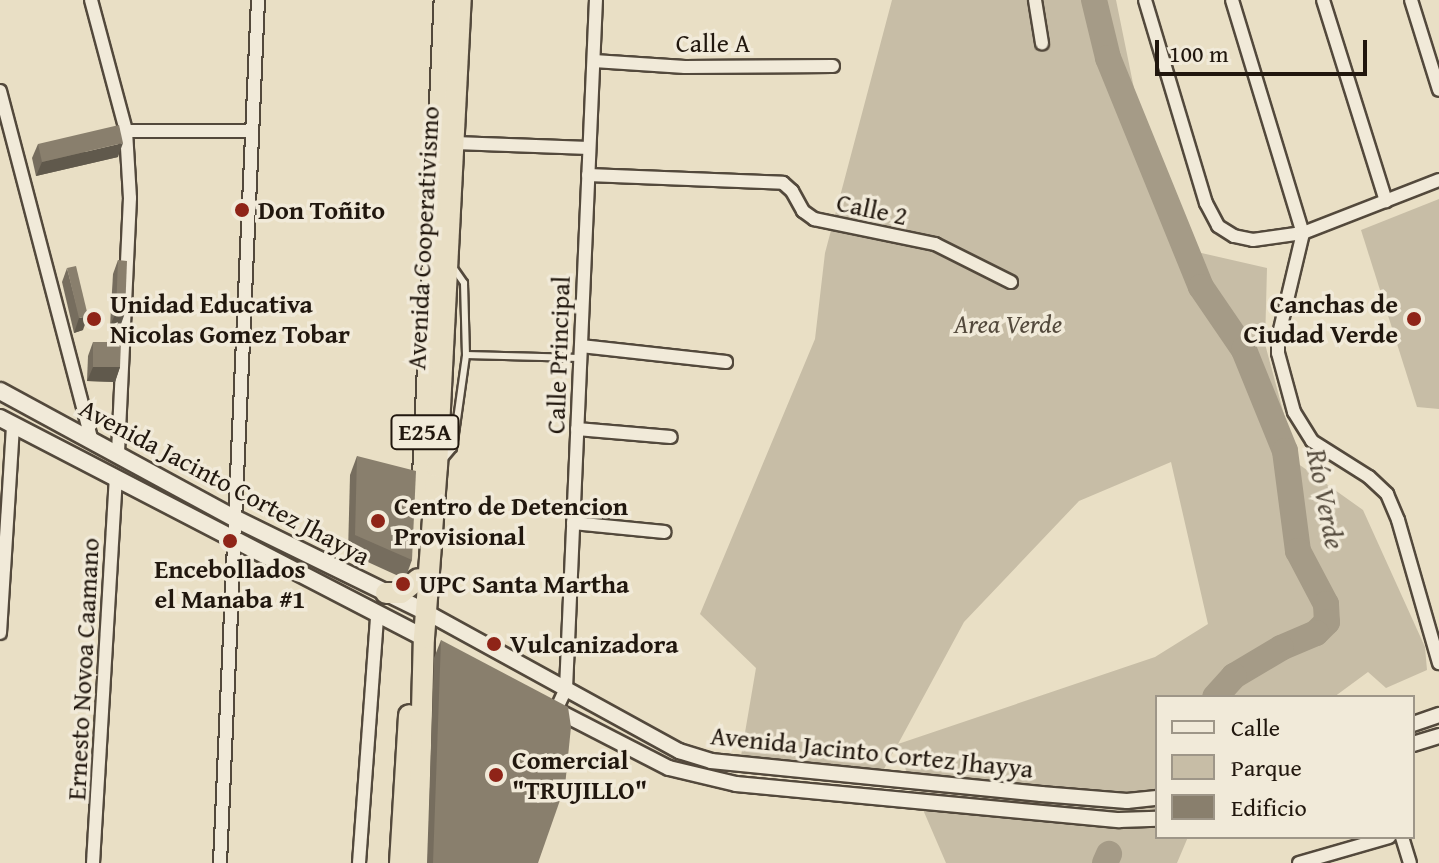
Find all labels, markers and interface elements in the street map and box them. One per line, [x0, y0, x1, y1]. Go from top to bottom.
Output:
scale bar [1159, 24, 1371, 74]
street label: Calle A [676, 27, 750, 59]
text: 100 m [1169, 36, 1229, 71]
street label: Avenida Cooperativismo [401, 105, 445, 371]
street label: Calle 2 [834, 186, 910, 232]
place label: Don Toñito [258, 194, 385, 226]
marker: Don Toñito [233, 201, 251, 219]
street label: Calle Principal [540, 276, 576, 434]
place label: Unidad Educativa Nicolas Gomez Tobar [110, 288, 350, 350]
place label: Canchas de Ciudad Verde [1243, 288, 1398, 350]
park label: Area Verde [954, 308, 1062, 340]
marker: Unidad Educativa Nicolas Gomez Tobar [85, 310, 103, 328]
marker: Canchas de Ciudad Verde [1405, 310, 1423, 328]
street label: Avenida Jacinto Cortez Jhayya [74, 392, 376, 572]
road number: E25A [389, 412, 461, 452]
water label: Río Verde [1300, 446, 1352, 552]
place label: Centro de Detencion Provisional [394, 490, 628, 552]
marker: Centro de Detencion Provisional [369, 512, 387, 530]
marker: Encebollados el Manaba #1 [221, 532, 239, 550]
street label: Ernesto Novoa Caamano [61, 537, 105, 801]
place label: Encebollados el Manaba #1 [154, 553, 306, 614]
place label: UPC Santa Martha [419, 568, 629, 600]
marker: UPC Santa Martha [394, 575, 412, 593]
place label: Vulcanizadora [510, 628, 679, 660]
marker: Vulcanizadora [485, 635, 503, 653]
legend [1155, 695, 1415, 839]
text: Calle [1231, 710, 1280, 745]
street label: Avenida Jacinto Cortez Jhayya [709, 720, 1035, 784]
place label: Comercial "TRUJILLO" [512, 744, 647, 806]
text: Parque [1231, 750, 1302, 785]
marker: Comercial "TRUJILLO" [487, 766, 505, 784]
text: Edificio [1231, 790, 1307, 825]

